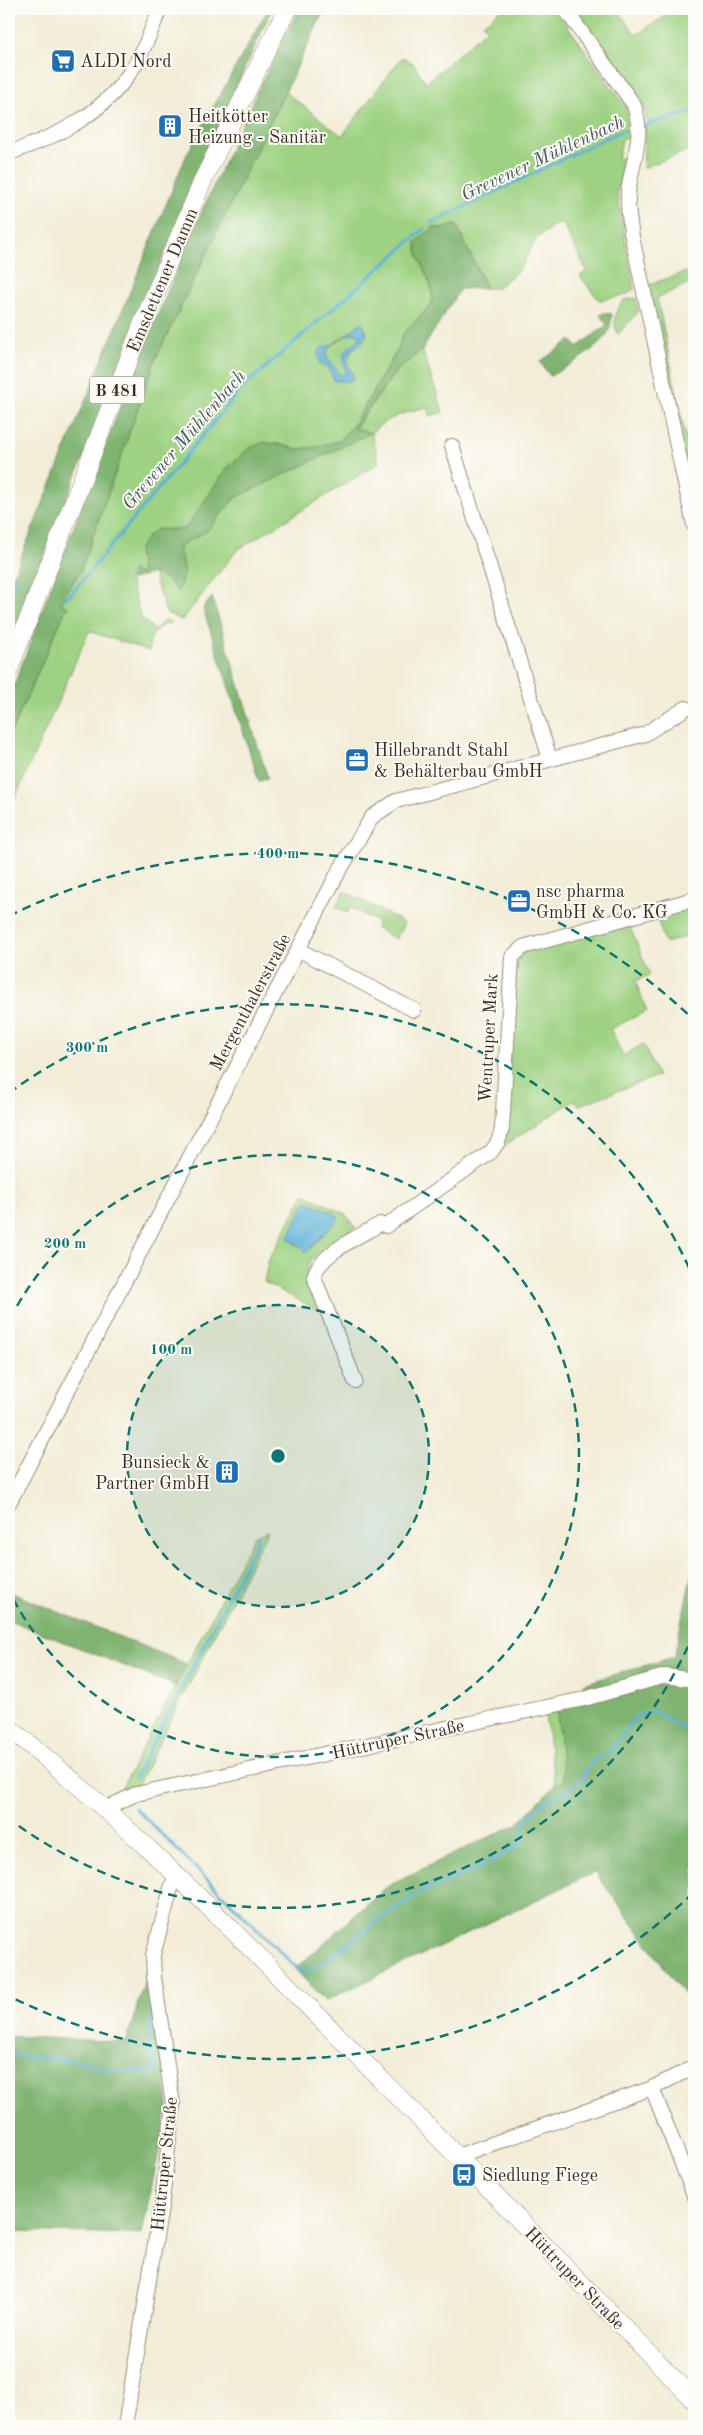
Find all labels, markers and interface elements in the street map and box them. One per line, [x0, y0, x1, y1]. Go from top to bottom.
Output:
supermarket icon: ALDI Nord [50, 48, 76, 74]
place label: ALDI Nord [80, 53, 172, 71]
place label: Heitkötter Heizung - Sanitär [188, 108, 327, 147]
building icon: Heitkötter Heizung - Sanitär [157, 113, 183, 139]
water label: Grevener Mühlenbach [458, 113, 628, 205]
street label: Emsdettener Damm [124, 206, 201, 355]
water label: Grevener Mühlenbach [119, 367, 251, 514]
road number: B 481 [90, 376, 144, 404]
place label: Hillebrandt Stahl & Behälterbau GmbH [374, 742, 543, 781]
office icon: Hillebrandt Stahl & Behälterbau GmbH [344, 747, 370, 773]
text: 400 m [257, 847, 299, 862]
place label: nsc pharma GmbH & Co. KG [536, 883, 668, 922]
office icon: nsc pharma GmbH & Co. KG [506, 888, 532, 914]
street label: Mergenthalerstraße [207, 931, 295, 1074]
street label: Wentruper Mark [477, 973, 501, 1103]
text: 300 m [66, 1041, 108, 1056]
text: 200 m [44, 1237, 86, 1252]
text: 100 m [150, 1343, 192, 1358]
centre of rings [269, 1447, 287, 1465]
place label: Bunsieck & Partner GmbH [95, 1454, 210, 1493]
building icon: Bunsieck & Partner GmbH [214, 1459, 240, 1485]
street label: Hüttruper Straße [330, 1717, 466, 1763]
street label: Hüttruper Straße [149, 2096, 181, 2232]
bus stop icon: Siedlung Fiege [451, 2162, 477, 2188]
place label: Siedlung Fiege [482, 2167, 598, 2185]
street label: Hüttruper Straße [521, 2224, 628, 2333]

